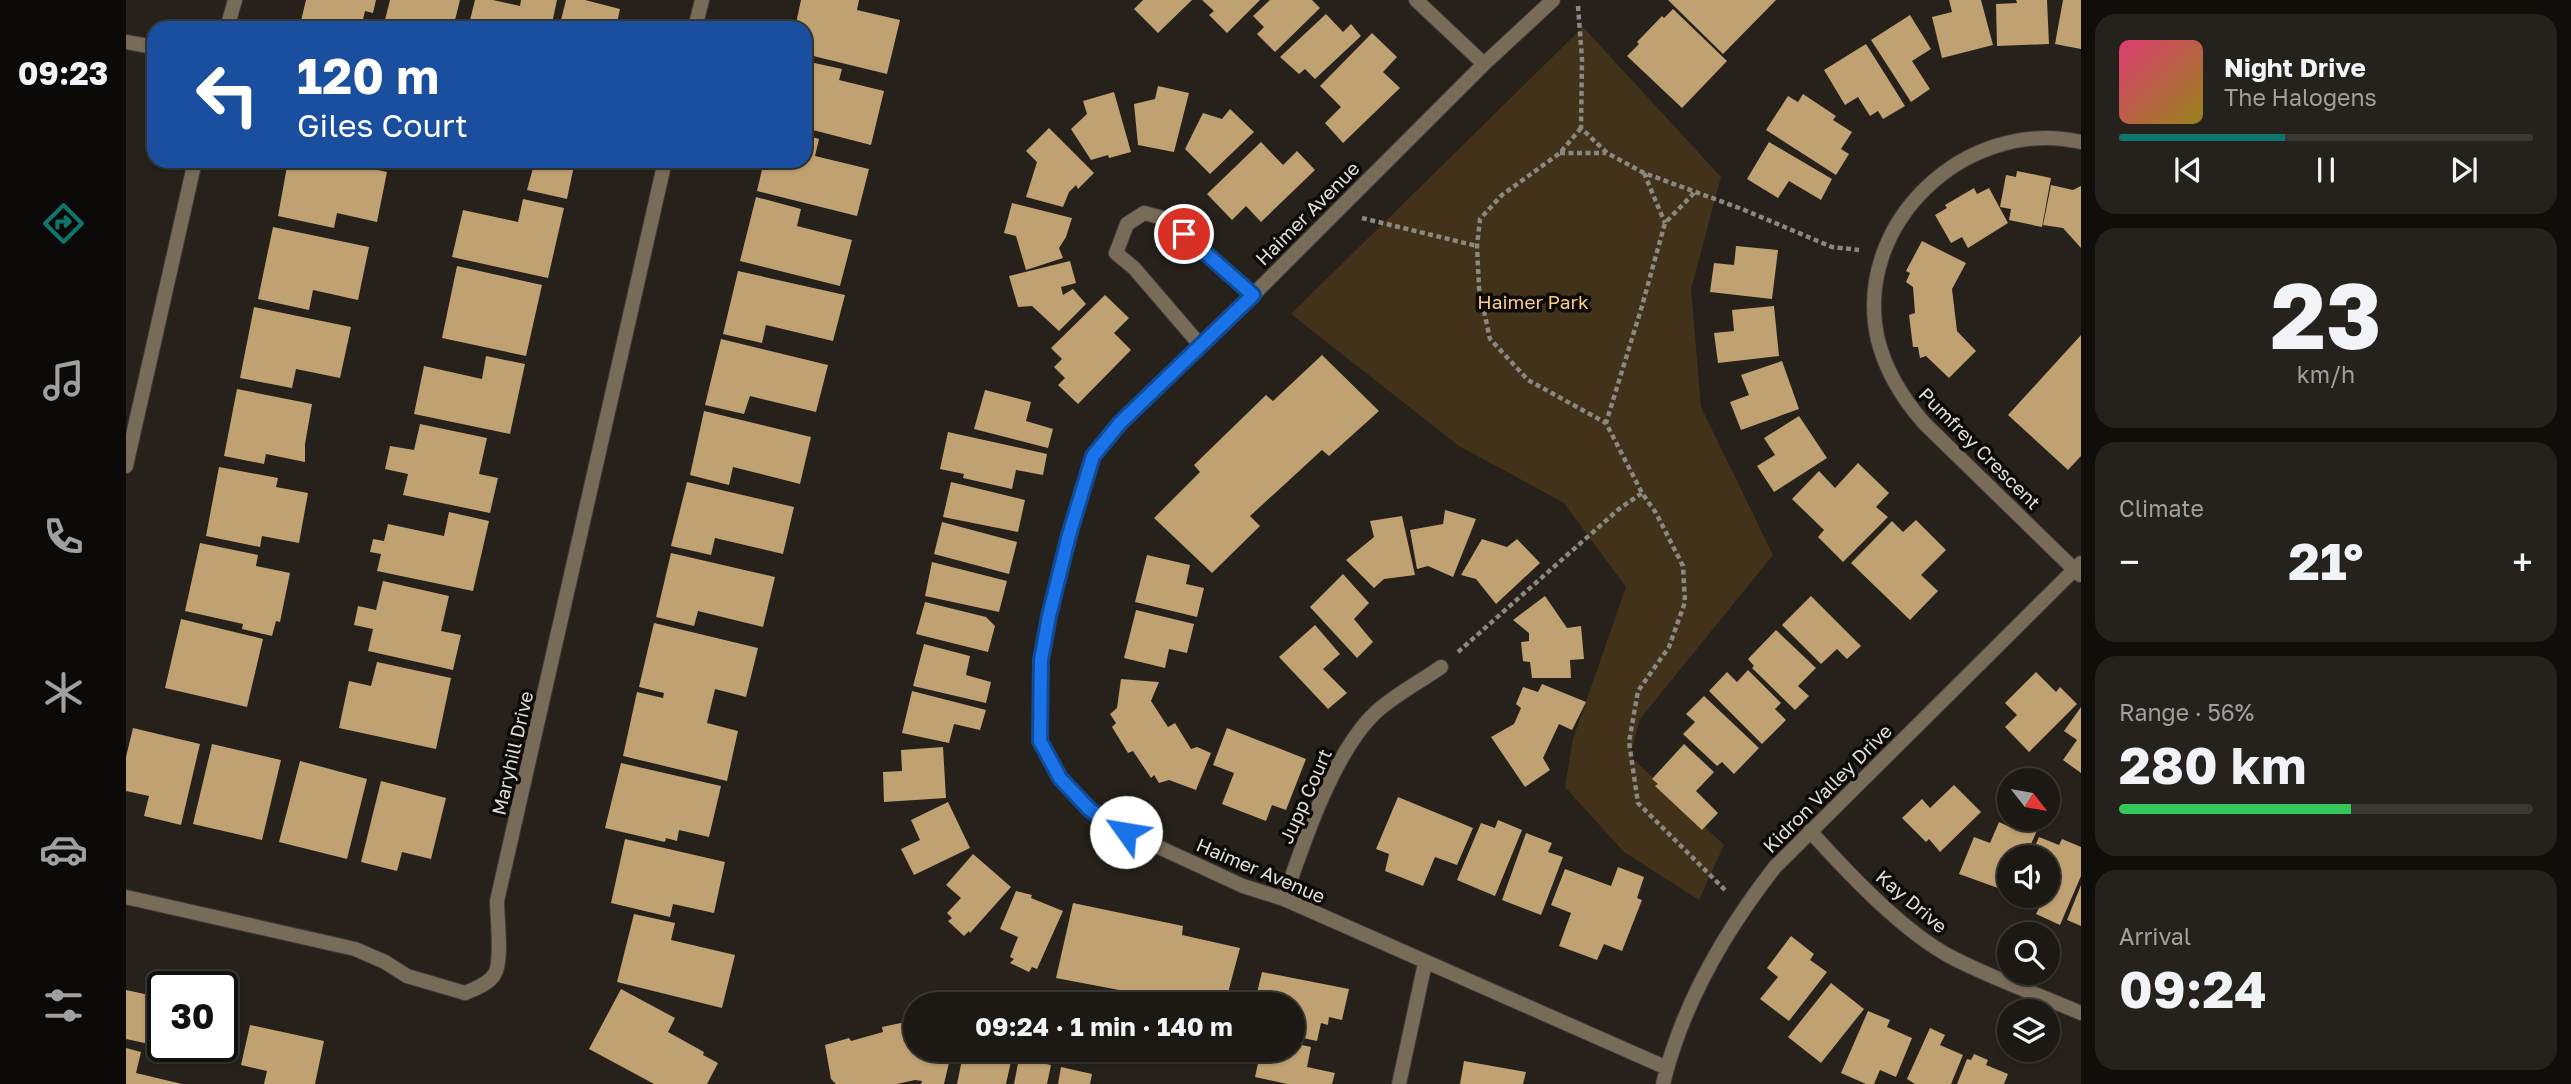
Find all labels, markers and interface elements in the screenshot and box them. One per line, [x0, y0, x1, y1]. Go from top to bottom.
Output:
text: 120 m [297, 46, 439, 105]
icon: left [182, 49, 273, 140]
text: Night Drive [2224, 52, 2366, 83]
text: 09:23 [18, 54, 108, 92]
text: The Halogens [2224, 83, 2377, 111]
text: Giles Court [297, 106, 468, 144]
icon: previous [2169, 151, 2207, 189]
icon: pause [2307, 151, 2345, 189]
icon: next [2445, 151, 2483, 189]
street label: Haimer Avenue [1250, 156, 1364, 270]
icon: directions [39, 199, 88, 248]
pin [1154, 204, 1214, 264]
icon: arrive [1165, 215, 1203, 253]
text: 23 [2270, 260, 2382, 369]
park label: Haimer Park [1477, 290, 1589, 313]
icon: music [39, 356, 88, 405]
text: km/h [2297, 360, 2355, 388]
street label: Pumfrey Crescent [1914, 382, 2046, 514]
text: Climate [2119, 494, 2204, 522]
icon: phone [39, 512, 88, 561]
text: 21° [2288, 529, 2364, 591]
text: − [2119, 539, 2140, 584]
text: + [2512, 539, 2533, 584]
icon: climate [39, 668, 88, 717]
street label: Maryhill Drive [487, 689, 537, 817]
text: Range · 56% [2119, 698, 2254, 726]
street label: Kidron Valley Drive [1758, 719, 1896, 857]
text: 280 km [2119, 733, 2306, 795]
street label: Jupp Court [1274, 745, 1336, 847]
north arrow [1997, 768, 2060, 831]
map controls [1997, 768, 2060, 1062]
position arrow [1089, 795, 1163, 869]
icon: car [39, 825, 88, 874]
street label: Haimer Avenue [1193, 833, 1329, 907]
button: sound [1997, 845, 2060, 908]
street label: Kay Drive [1872, 865, 1952, 937]
button: search [1997, 922, 2060, 985]
text: Arrival [2119, 922, 2191, 950]
text: 09:24 [2119, 957, 2267, 1019]
speed limit sign: 30 [147, 971, 238, 1062]
icon: filters [39, 981, 88, 1030]
button: layers [1997, 999, 2060, 1062]
text: 09:24 · 1 min · 140 m [975, 1011, 1233, 1042]

